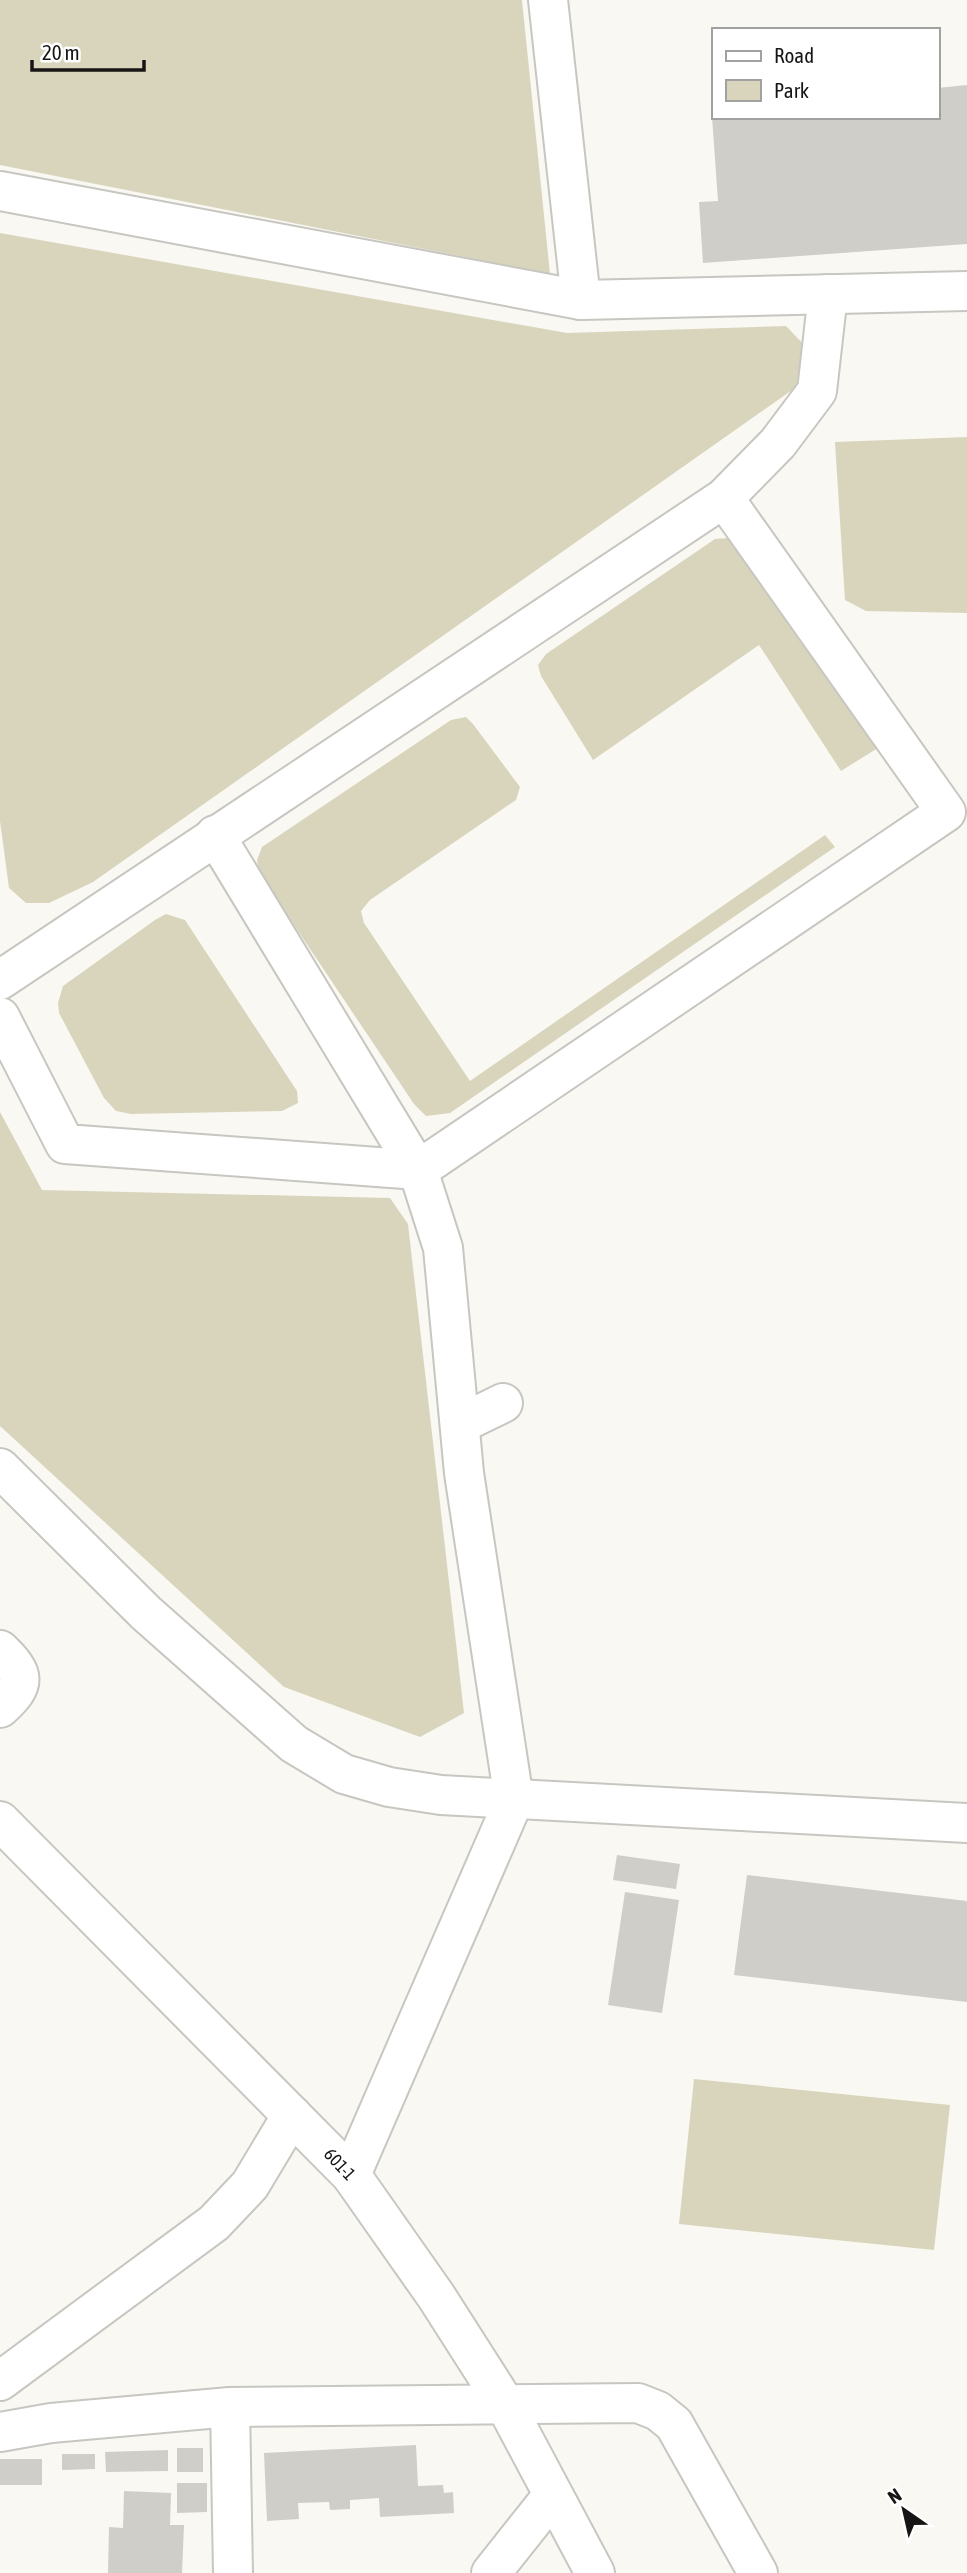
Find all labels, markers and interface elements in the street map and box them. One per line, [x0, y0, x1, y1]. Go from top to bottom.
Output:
scale bar [32, 28, 144, 72]
legend [712, 28, 939, 119]
text: 20 m [42, 40, 80, 64]
text: Road [774, 43, 814, 67]
text: Park [774, 78, 809, 102]
street label: 601-1 [320, 2143, 360, 2185]
north arrow [869, 2475, 939, 2545]
text: N [884, 2484, 905, 2508]

